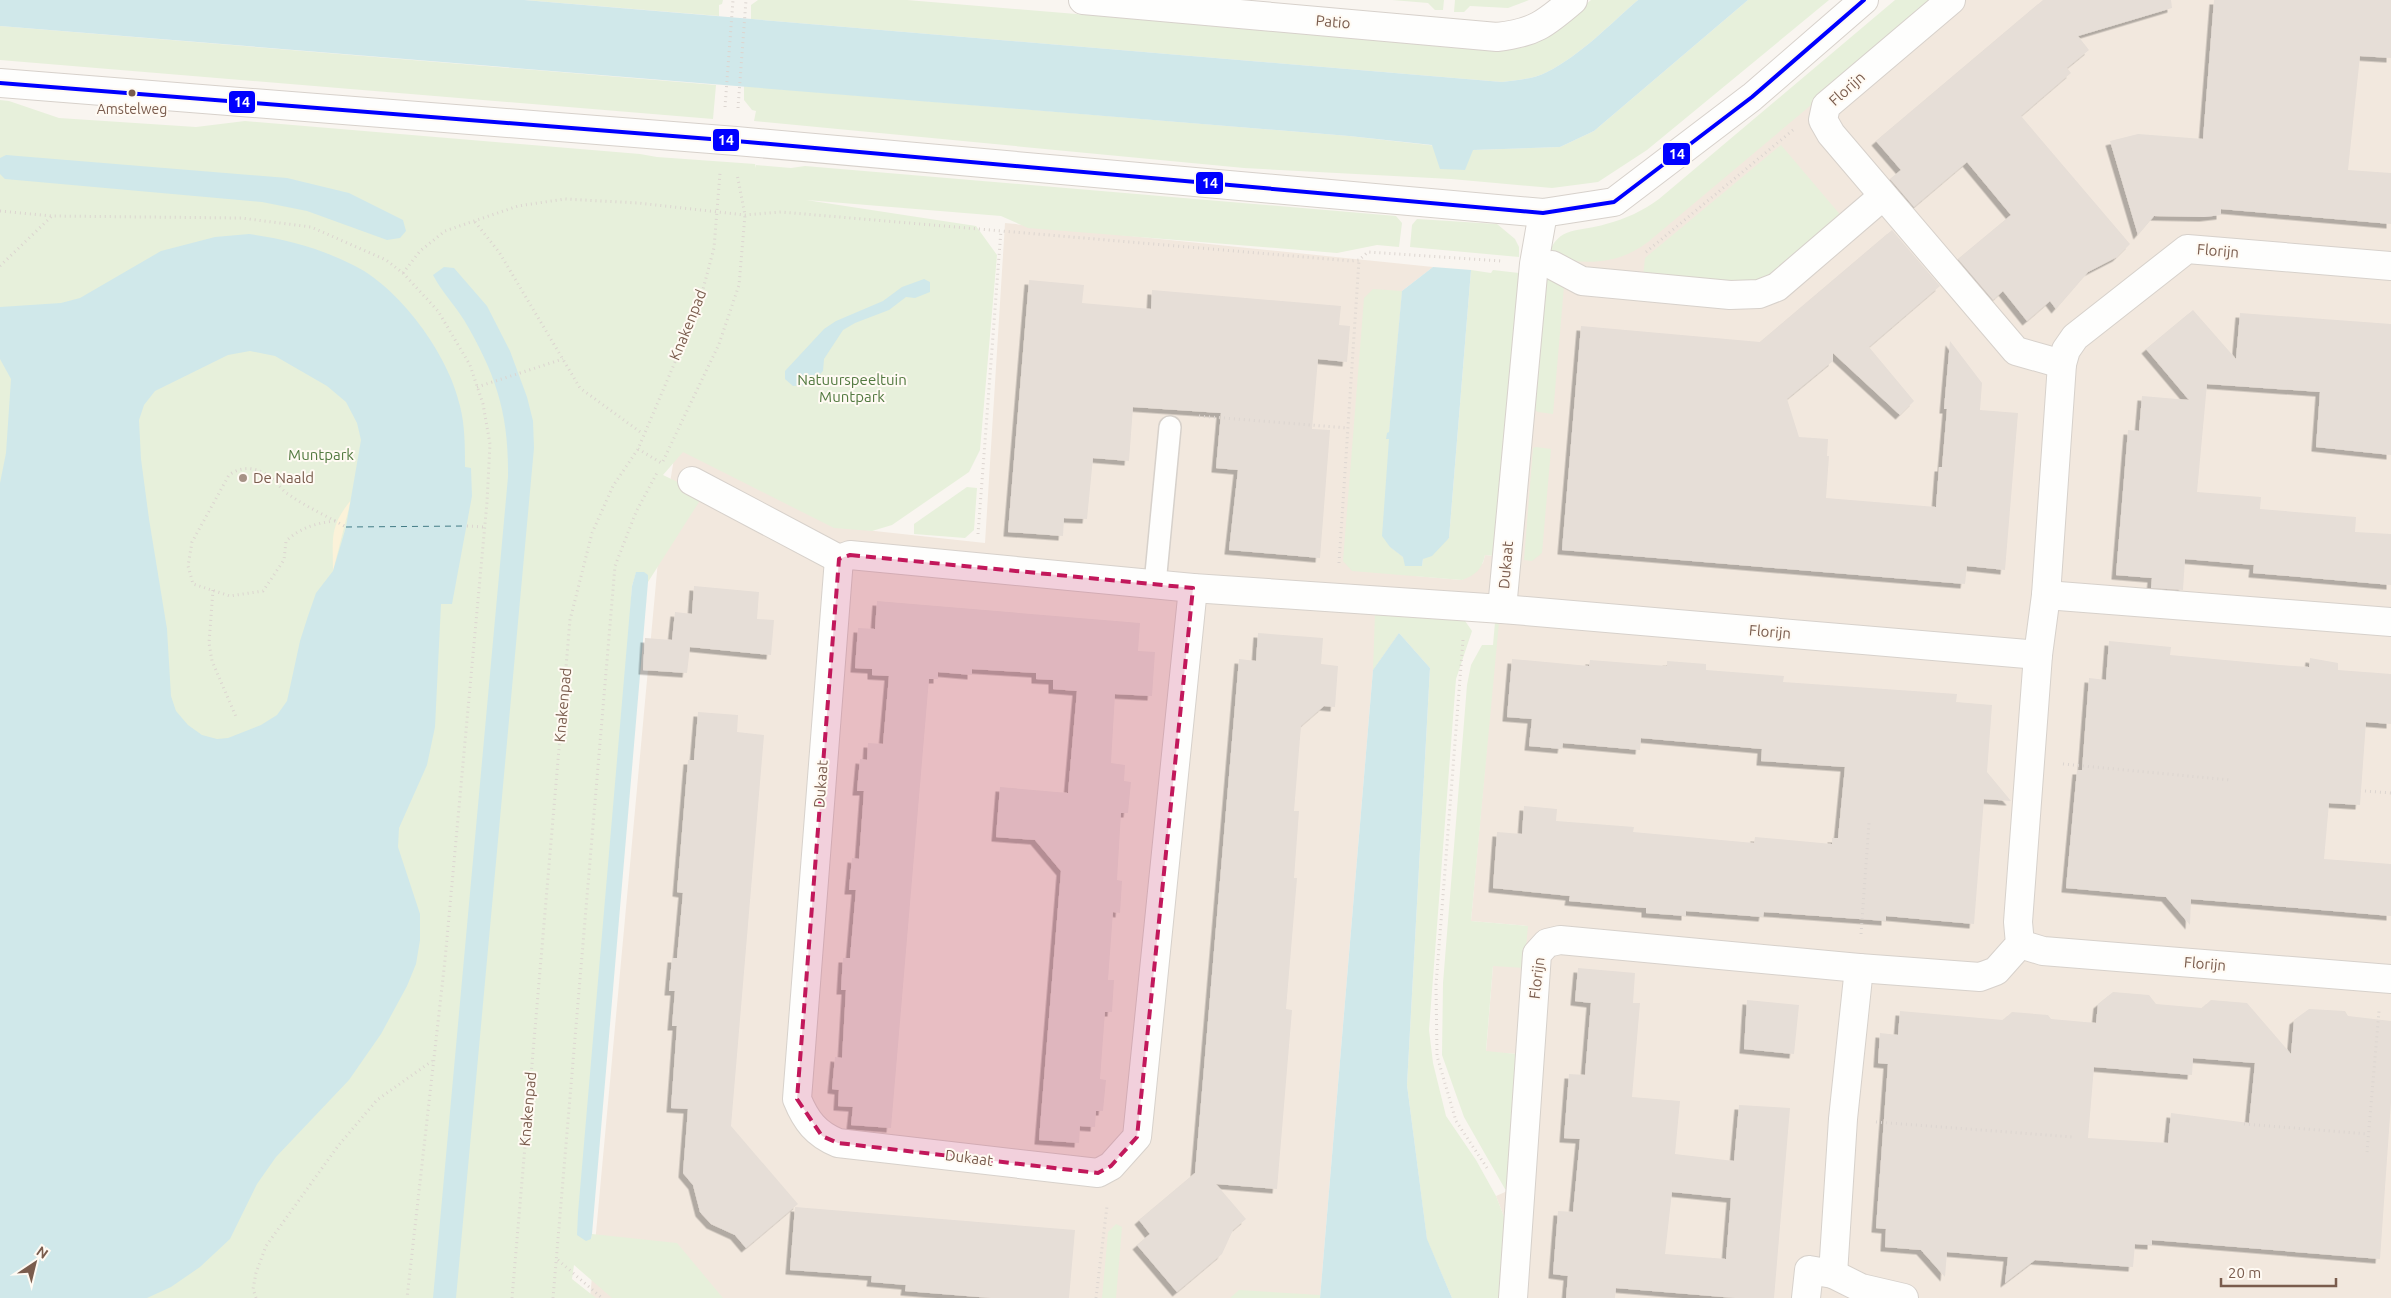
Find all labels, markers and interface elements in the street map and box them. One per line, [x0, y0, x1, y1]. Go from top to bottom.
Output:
street label: Patio [1315, 12, 1351, 31]
street label: Florijn [1825, 68, 1868, 109]
marker: Amstelweg [127, 88, 137, 98]
line badge: 14 [228, 90, 256, 114]
text: 14 [234, 94, 250, 110]
place label: Amstelweg [97, 101, 167, 117]
line badge: 14 [712, 128, 740, 152]
text: 14 [718, 132, 734, 148]
line badge: 14 [1662, 142, 1691, 166]
text: 14 [1669, 146, 1685, 162]
line badge: 14 [1195, 171, 1224, 195]
text: 14 [1202, 175, 1218, 191]
street label: Florijn [2196, 240, 2240, 261]
street label: Knakenpad [666, 287, 709, 363]
park label: Natuurspeeltuin Muntpark [797, 371, 907, 405]
park label: Muntpark [288, 446, 354, 463]
place label: De Naald [253, 469, 314, 486]
marker: De Naald [237, 472, 249, 484]
street label: Dukaat [1495, 540, 1516, 590]
street label: Florijn [1748, 621, 1792, 642]
street label: Knakenpad [551, 667, 574, 743]
street label: Dukaat [810, 759, 831, 809]
street label: Florijn [2183, 953, 2227, 974]
street label: Florijn [1525, 956, 1548, 1000]
street label: Knakenpad [516, 1071, 539, 1147]
street label: Dukaat [944, 1146, 994, 1169]
north arrow [10, 1238, 60, 1288]
text: N [34, 1243, 51, 1262]
scale bar [2221, 1256, 2336, 1288]
text: 20 m [2228, 1264, 2261, 1281]

